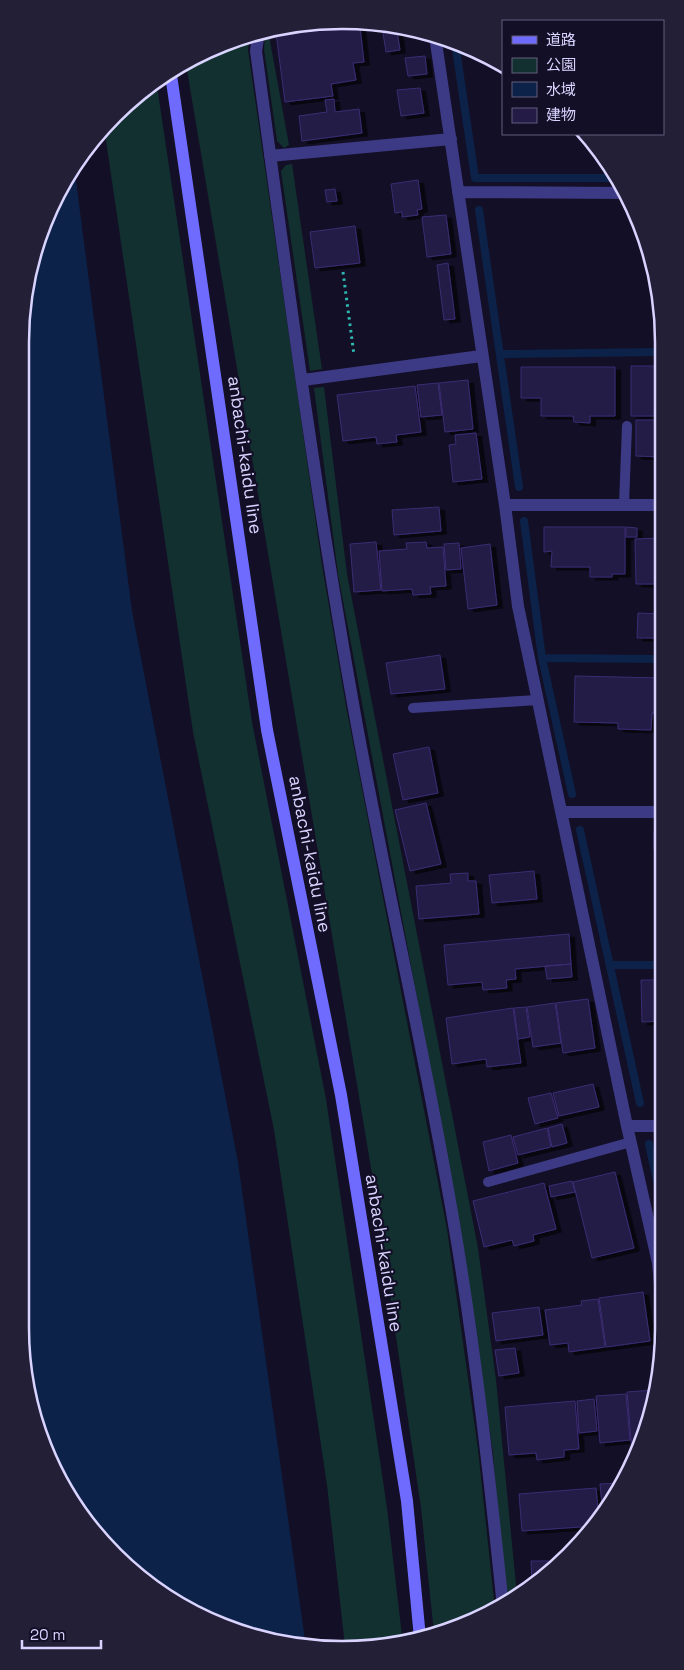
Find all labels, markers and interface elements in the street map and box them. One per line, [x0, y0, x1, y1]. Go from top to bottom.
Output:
legend [502, 20, 664, 135]
text: 道路 [546, 30, 576, 49]
text: 公園 [546, 55, 576, 74]
text: 水域 [546, 80, 576, 99]
text: 建物 [546, 105, 576, 124]
street label: anbachi-kaidu line [223, 374, 268, 535]
street label: anbachi-kaidu line [284, 773, 337, 934]
street label: anbachi-kaidu line [361, 1172, 408, 1333]
scale bar [22, 1618, 101, 1650]
text: 20 m [30, 1625, 65, 1644]

